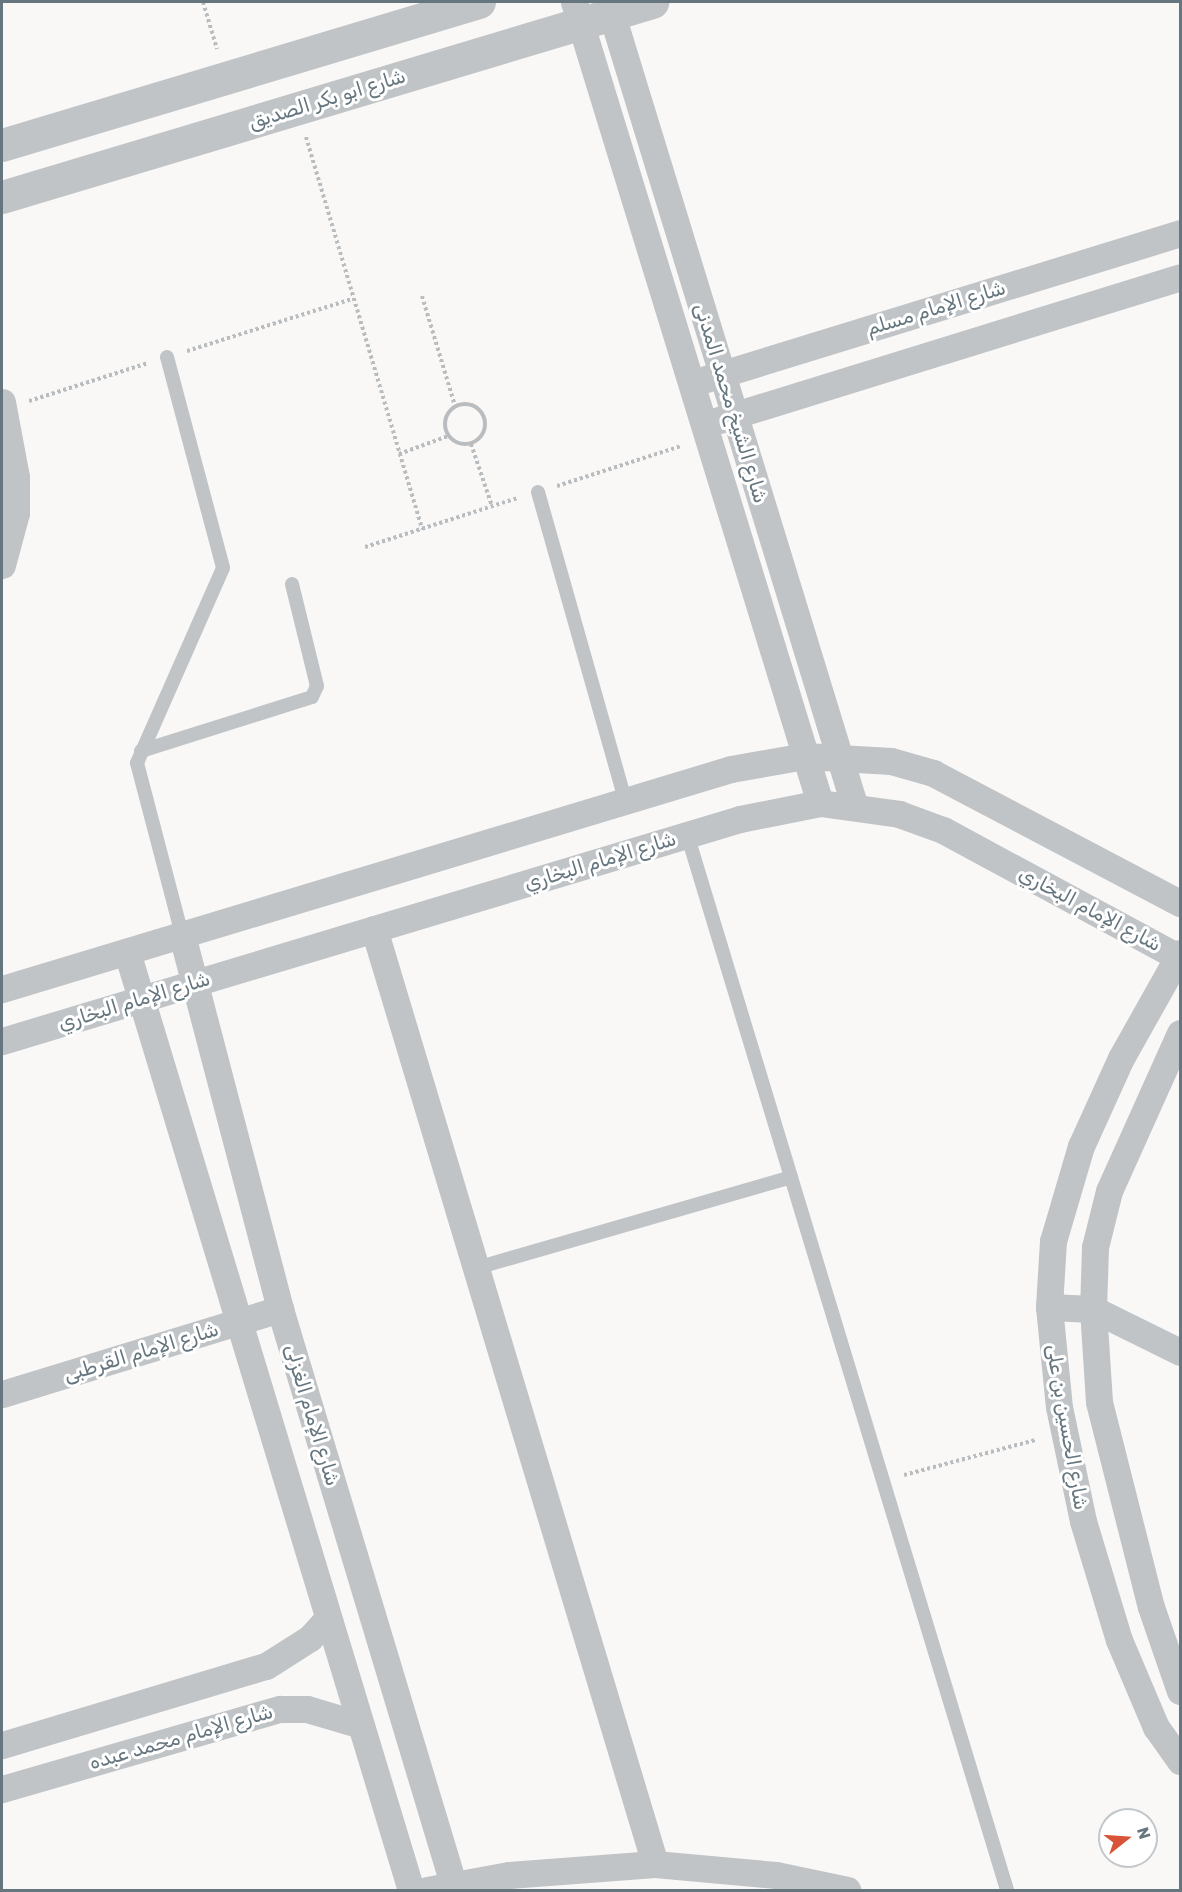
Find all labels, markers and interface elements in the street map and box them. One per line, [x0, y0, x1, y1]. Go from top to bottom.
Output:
street label: شارع ابو بكر الصديق [245, 64, 409, 134]
street label: شارع الإمام مسلم [864, 275, 1008, 341]
street label: شارع الشيخ محمد المدنى [689, 300, 773, 506]
street label: شارع الإمام البخاري [521, 826, 679, 896]
street label: شارع الإمام البخاري [1015, 861, 1165, 957]
street label: شارع الإمام البخاري [55, 966, 213, 1036]
street label: شارع الإمام القرطبى [61, 1317, 221, 1387]
street label: شارع الإمام الغزلى [279, 1341, 345, 1489]
street label: شارع الحسين بن على [1041, 1342, 1093, 1512]
street label: شارع الإمام محمد عبده [86, 1699, 276, 1775]
north arrow [1098, 1808, 1158, 1868]
text: N [1133, 1825, 1155, 1841]

